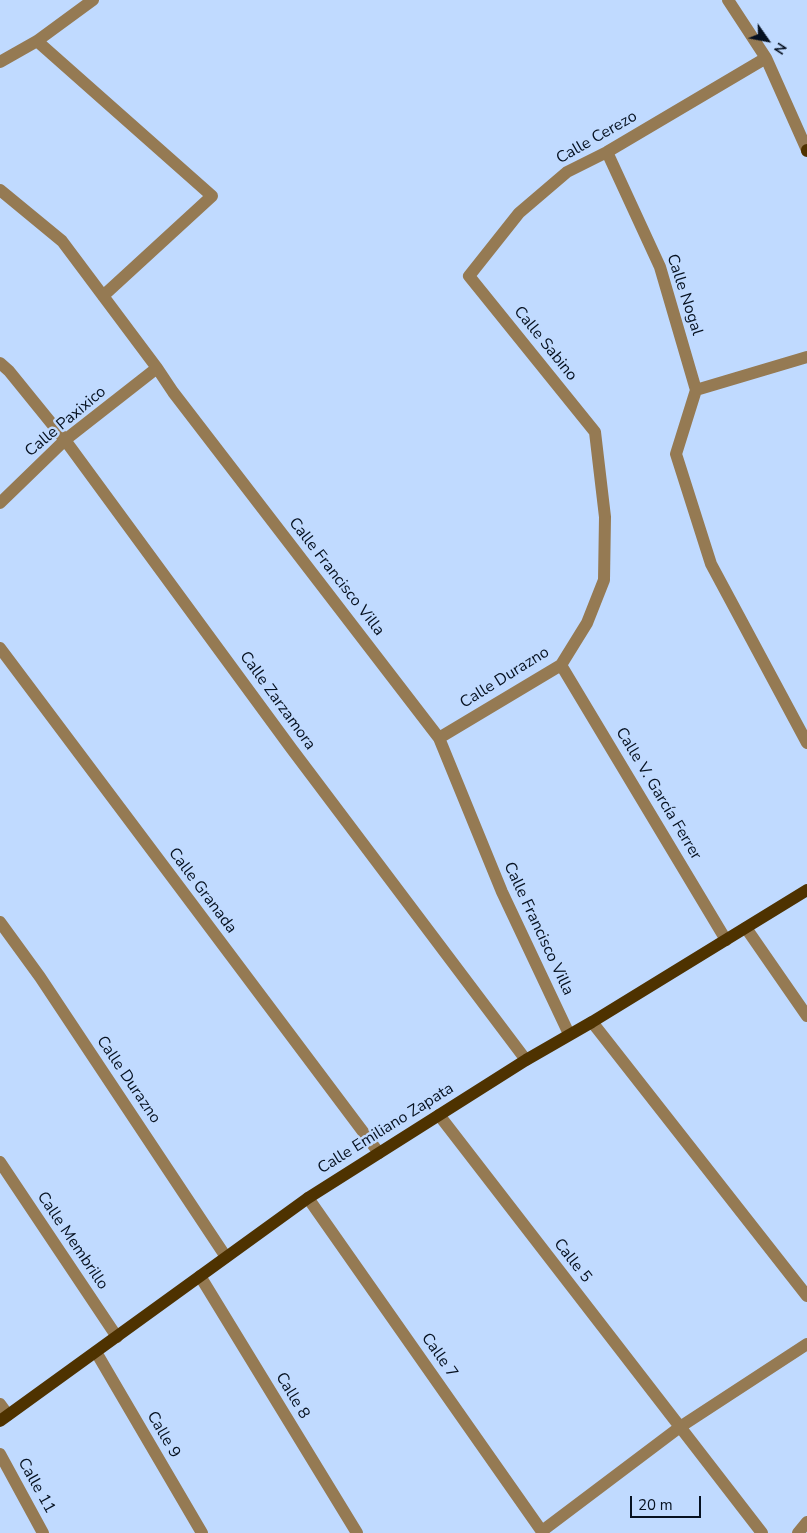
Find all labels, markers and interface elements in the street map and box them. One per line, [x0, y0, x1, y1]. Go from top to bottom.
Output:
north arrow [742, 15, 792, 65]
text: N [769, 39, 791, 58]
street label: Calle Cerezo [553, 107, 641, 169]
street label: Calle Nogal [662, 252, 706, 338]
street label: Calle Sabino [509, 303, 581, 385]
street label: Calle Paxixico [22, 383, 110, 461]
street label: Calle Francisco Villa [284, 514, 388, 640]
street label: Calle Durazno [457, 643, 553, 713]
street label: Calle Zarzamora [235, 648, 319, 754]
street label: Calle V. García Ferrer [611, 724, 705, 864]
street label: Calle Granada [164, 844, 240, 938]
street label: Calle Francisco Villa [499, 859, 577, 999]
street label: Calle Durazno [92, 1033, 164, 1127]
street label: Calle Emiliano Zapata [315, 1079, 457, 1179]
street label: Calle Membrillo [32, 1188, 112, 1294]
street label: Calle 5 [549, 1235, 595, 1287]
street label: Calle 7 [417, 1330, 461, 1382]
street label: Calle 8 [271, 1369, 313, 1423]
street label: Calle 9 [142, 1408, 184, 1462]
street label: Calle 11 [13, 1455, 59, 1517]
scale bar [632, 1486, 703, 1518]
text: 20 m [638, 1495, 673, 1515]

